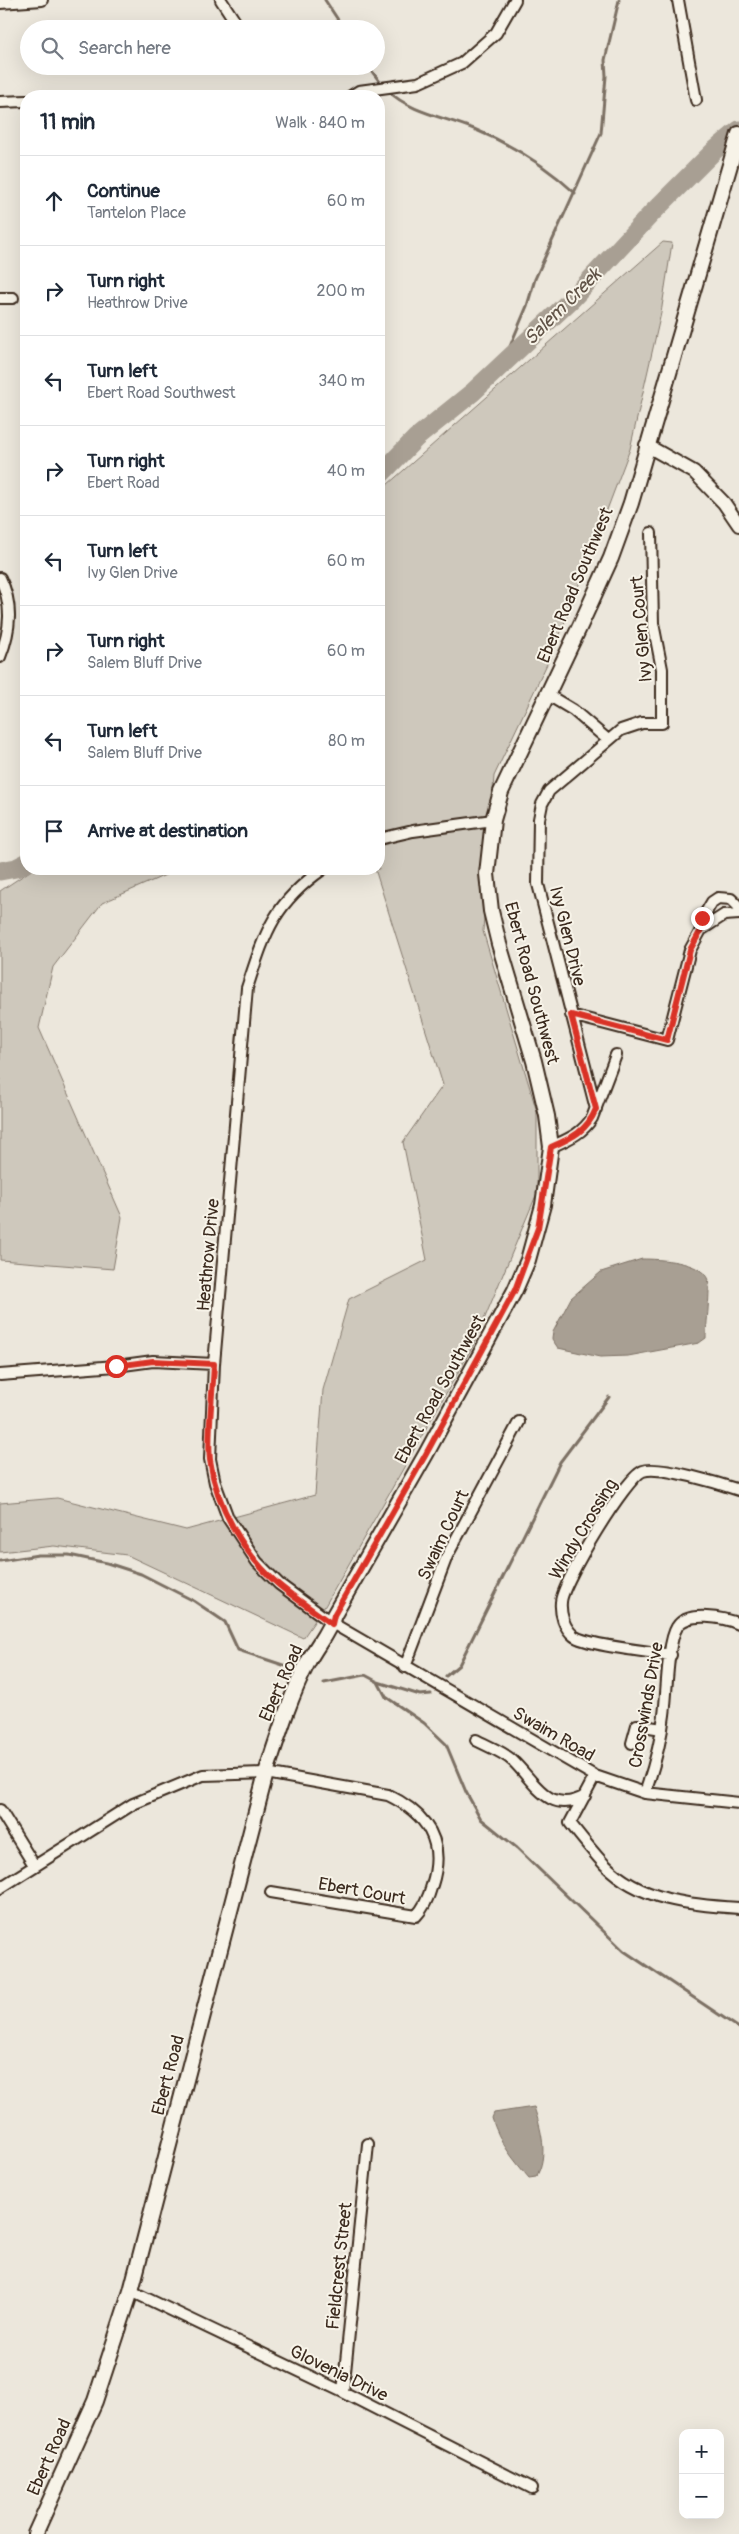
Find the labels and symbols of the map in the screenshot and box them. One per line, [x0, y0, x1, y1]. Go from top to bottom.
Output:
water label: Salem Creek [519, 262, 608, 350]
street label: Ebert Road Southwest [532, 503, 619, 667]
street label: Ivy Glen Court [625, 574, 658, 683]
street label: Ivy Glen Drive [544, 884, 591, 988]
street label: Ebert Road Southwest [499, 899, 564, 1068]
route end [691, 907, 714, 930]
street label: Heathrow Drive [192, 1198, 225, 1312]
street label: Ebert Road Southwest [390, 1310, 491, 1468]
route start [105, 1355, 128, 1378]
street label: Windy Crossing [544, 1474, 623, 1584]
street label: Swaim Court [412, 1486, 475, 1584]
street label: Crosswinds Drive [624, 1640, 669, 1770]
street label: Ebert Road [254, 1641, 309, 1725]
street label: Swaim Road [509, 1702, 599, 1767]
street label: Ebert Court [317, 1873, 408, 1911]
street label: Ebert Road [147, 2033, 190, 2118]
street label: Fieldcrest Street [321, 2200, 358, 2331]
street label: Glovenia Drive [286, 2340, 392, 2407]
street label: Ebert Road [22, 2415, 77, 2499]

